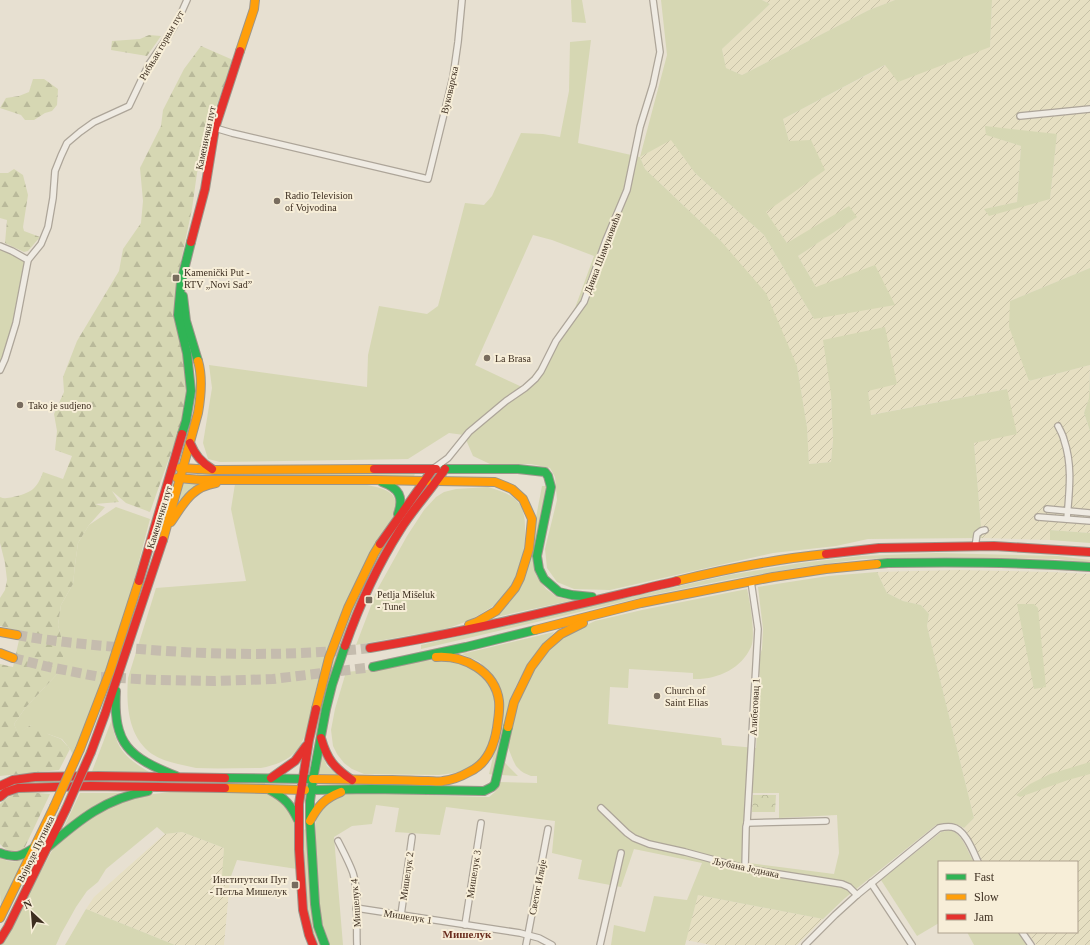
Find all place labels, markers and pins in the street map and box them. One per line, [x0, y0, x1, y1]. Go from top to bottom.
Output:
place label: Radio Television of Vojvodina [285, 190, 353, 213]
marker: Radio Television of Vojvodina [272, 196, 282, 206]
place label: Kamenički Put - RTV „Novi Sad” [184, 267, 252, 290]
marker: Kamenički Put - RTV „Novi Sad” [171, 273, 181, 283]
marker: La Brasa [482, 353, 492, 363]
place label: La Brasa [495, 353, 531, 364]
marker: Tako je sudjeno [15, 400, 25, 410]
place label: Tako je sudjeno [28, 400, 91, 411]
place label: Petlja Mišeluk - Tunel [377, 589, 435, 612]
marker: Petlja Mišeluk - Tunel [364, 595, 374, 605]
place label: Church of Saint Elias [665, 685, 708, 708]
marker: Church of Saint Elias [652, 691, 662, 701]
place label: Институтски Пут - Петља Мишелук [210, 874, 288, 897]
marker: Институтски Пут - Петља Мишелук [290, 880, 300, 890]

